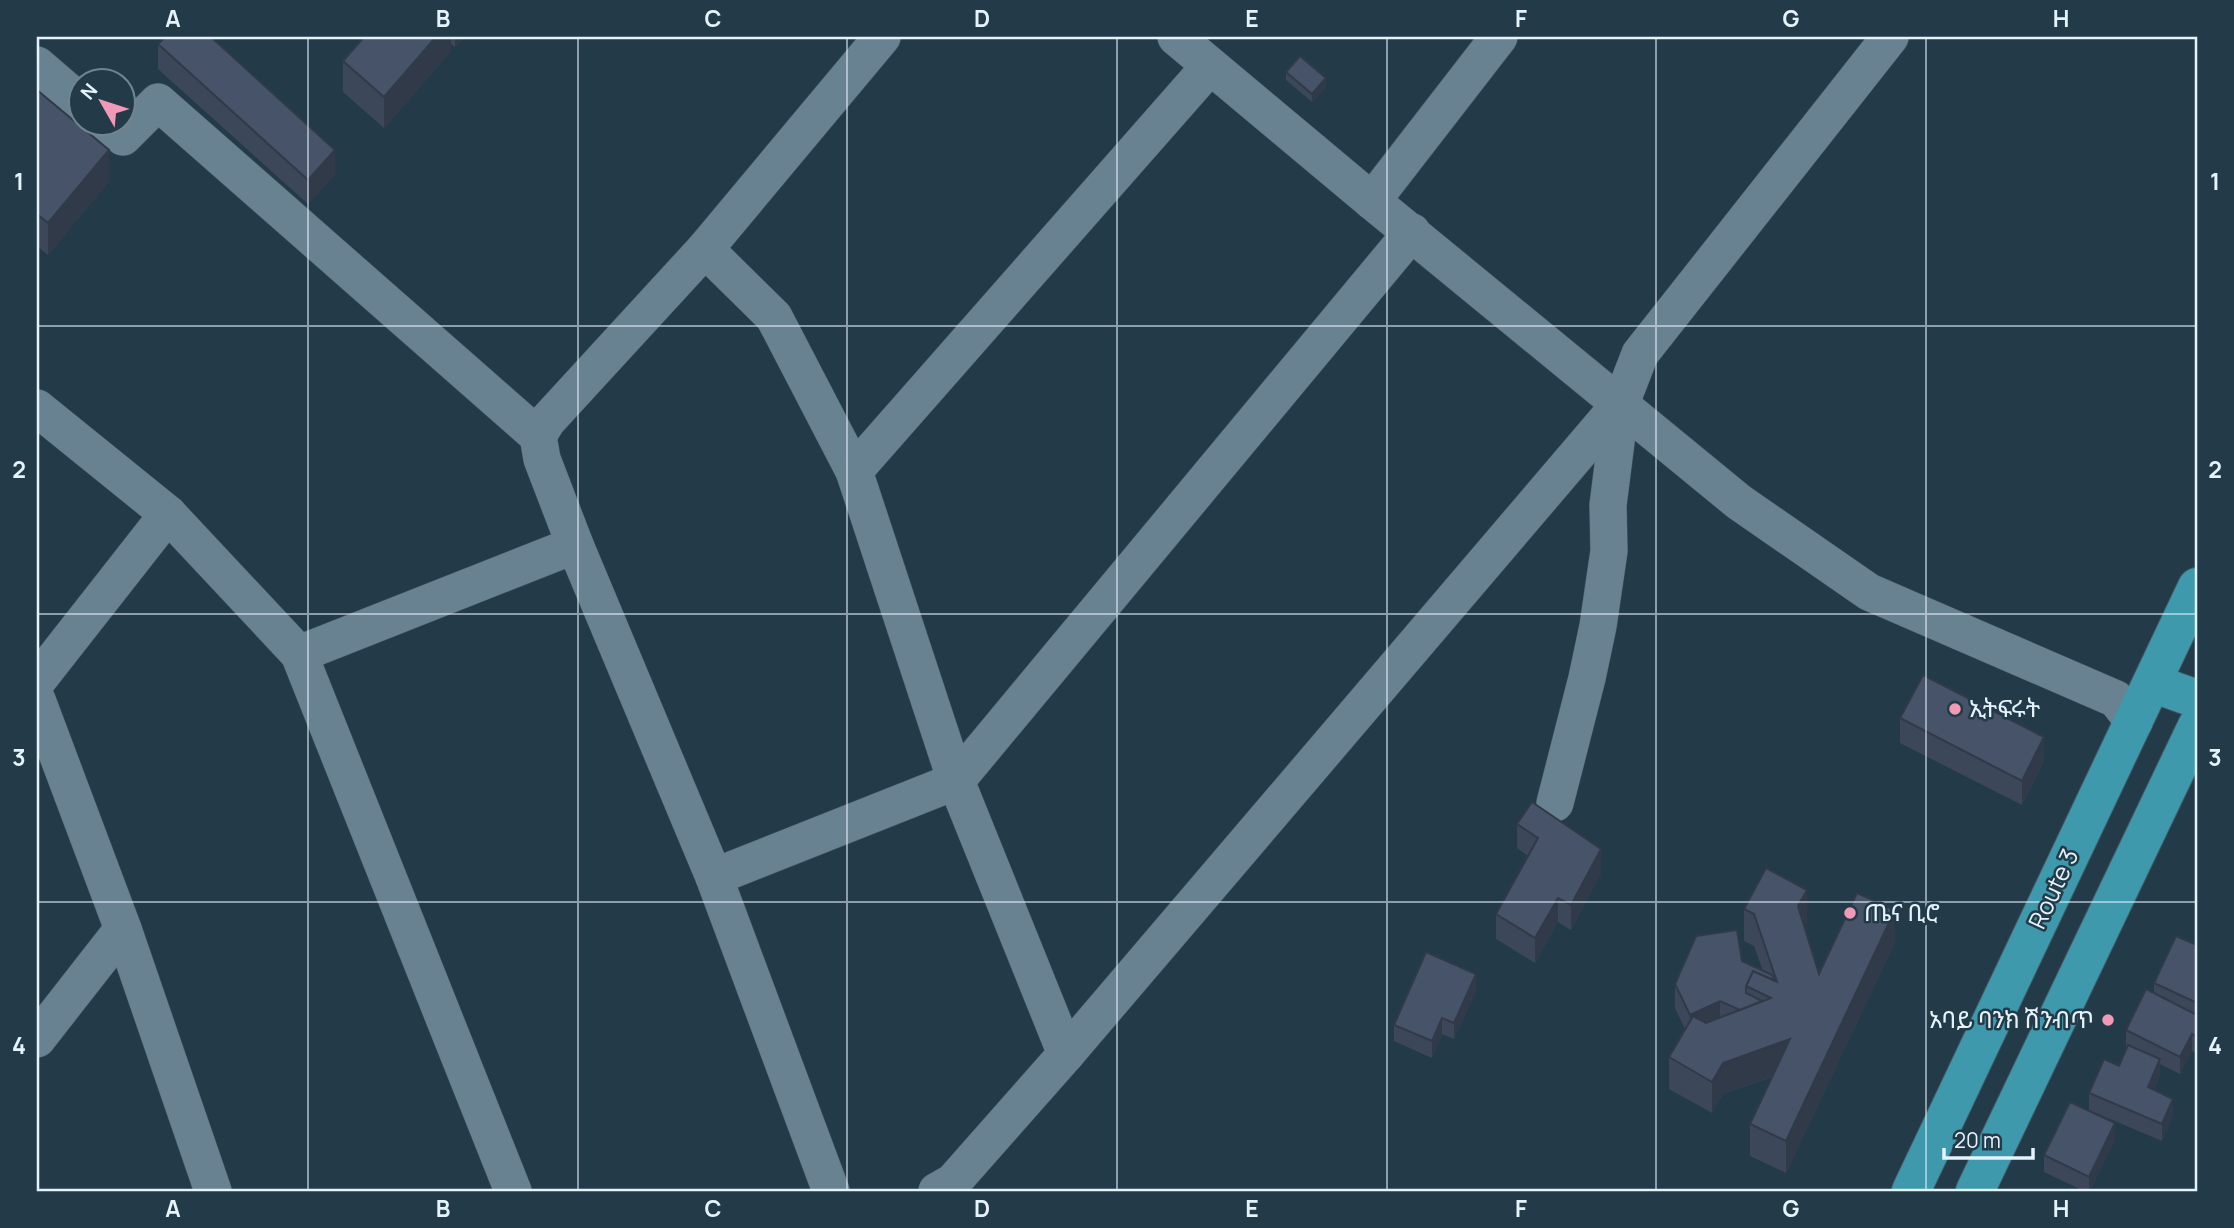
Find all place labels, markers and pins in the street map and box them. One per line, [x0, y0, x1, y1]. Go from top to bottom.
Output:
place label: ኢትፍሩት [1969, 691, 2041, 724]
marker: ኢትፍሩት [1947, 701, 1963, 717]
place label: ጤና ቢሮ [1864, 895, 1940, 928]
marker: ጤና ቢሮ [1842, 905, 1858, 921]
place label: አባይ ባንክ ሽንብጥ [1929, 1002, 2094, 1035]
marker: አባይ ባንክ ሽንብጥ [2100, 1012, 2116, 1028]

